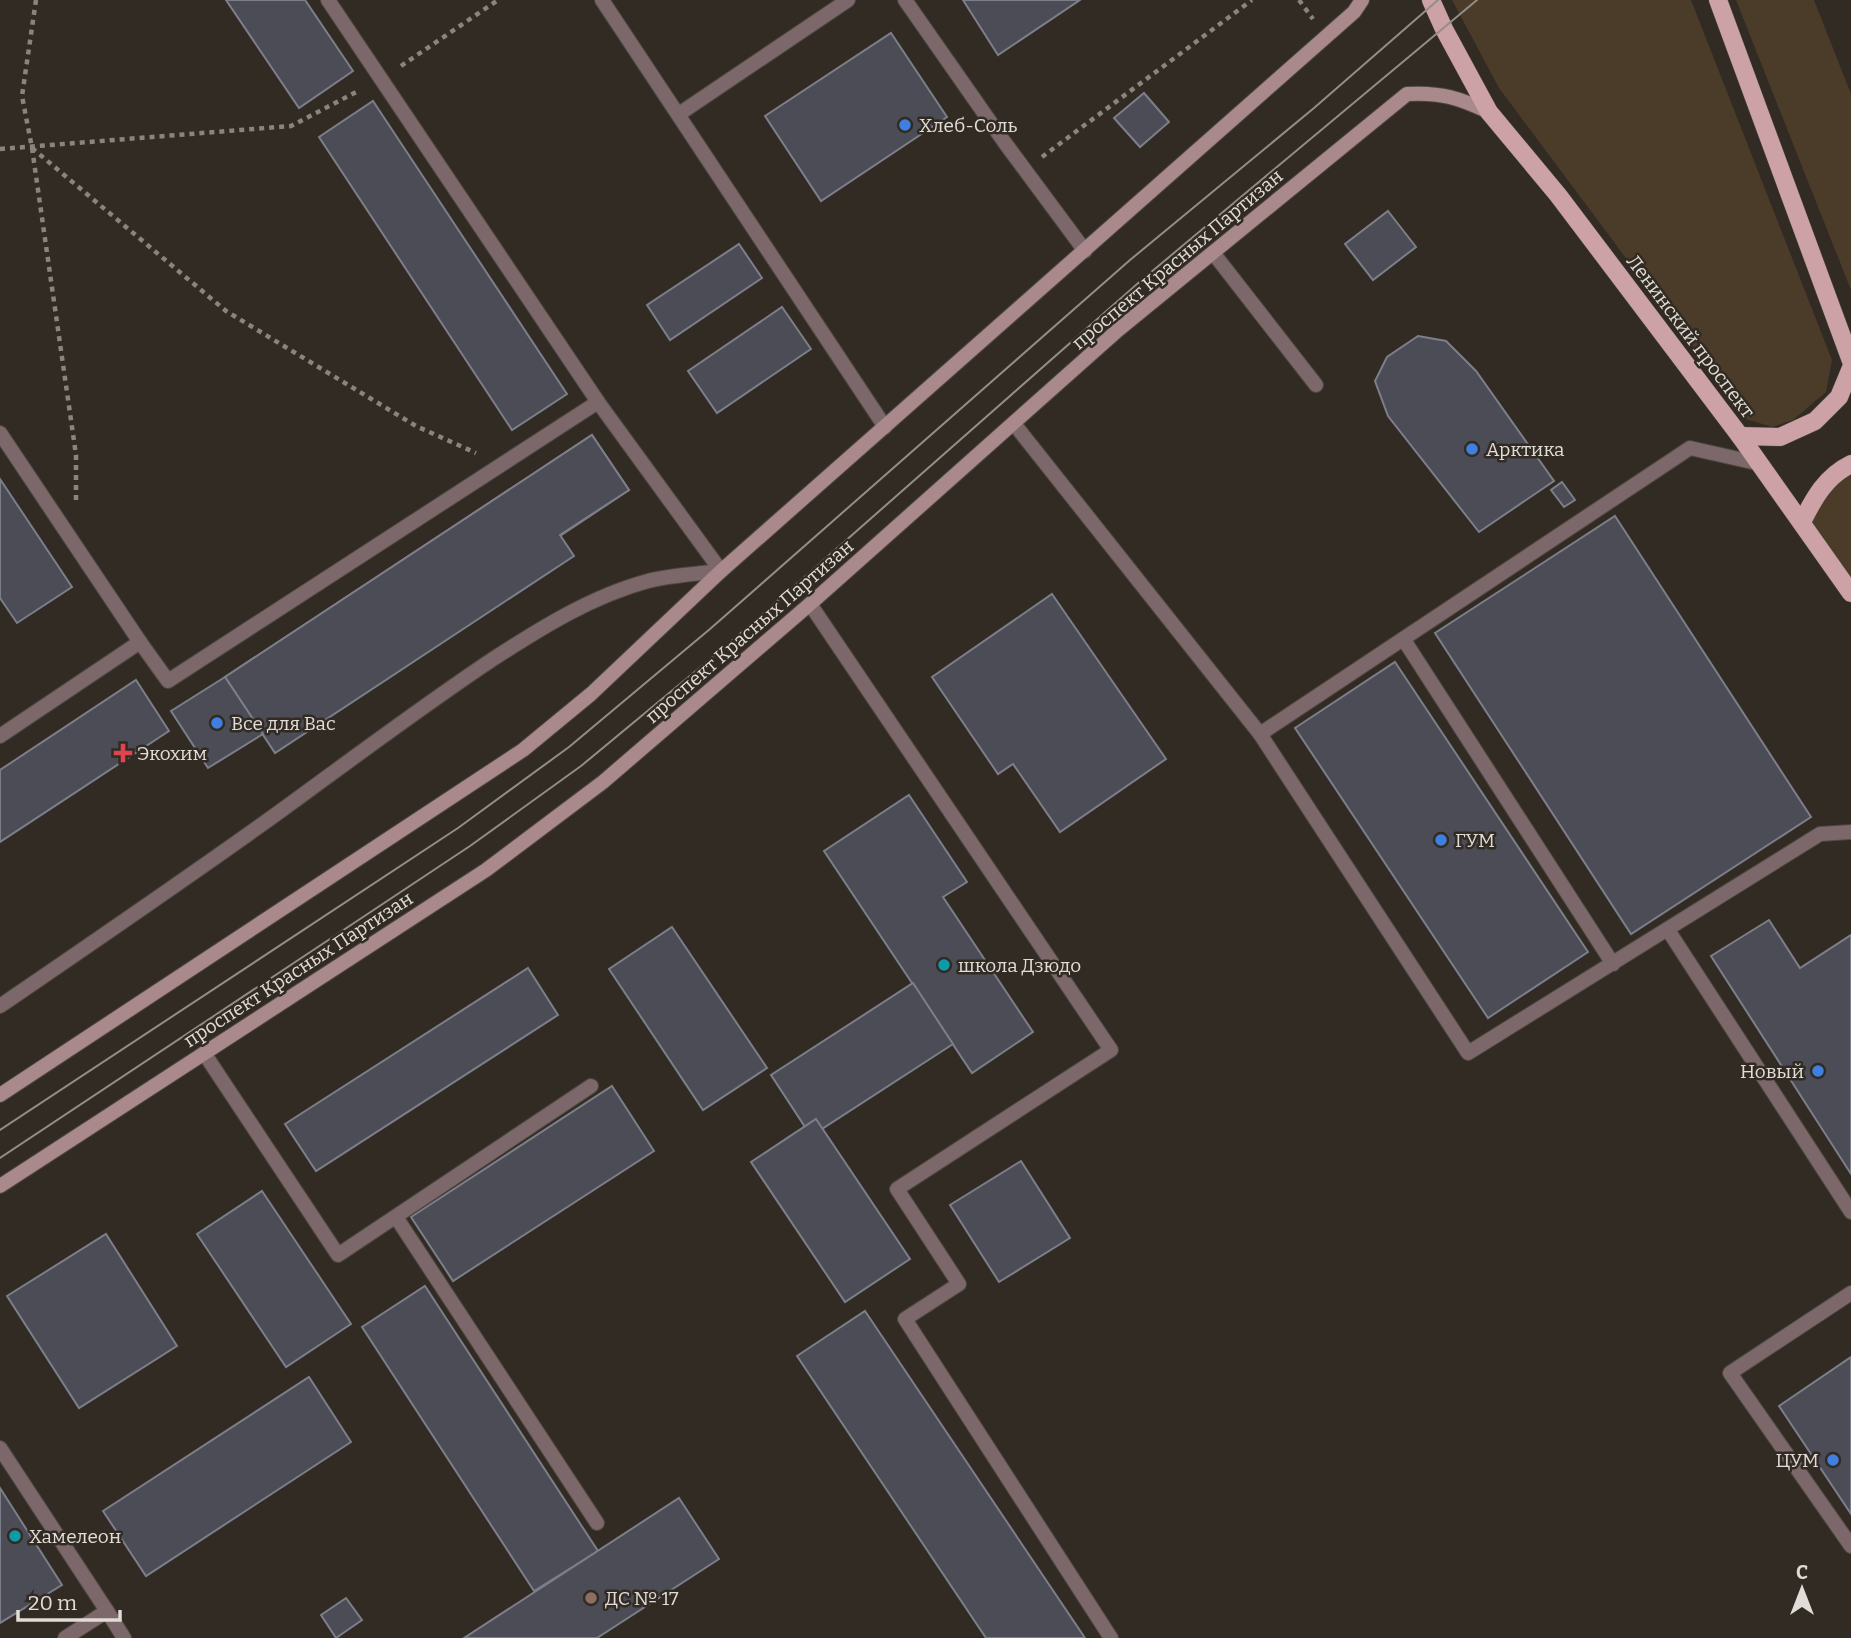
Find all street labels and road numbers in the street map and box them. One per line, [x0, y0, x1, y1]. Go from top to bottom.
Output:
street label: проспект Красных Партизан [1067, 164, 1287, 354]
street label: Ленинский проспект [1622, 250, 1760, 423]
street label: проспект Красных Партизан [641, 535, 858, 728]
street label: проспект Красных Партизан [180, 887, 417, 1052]

